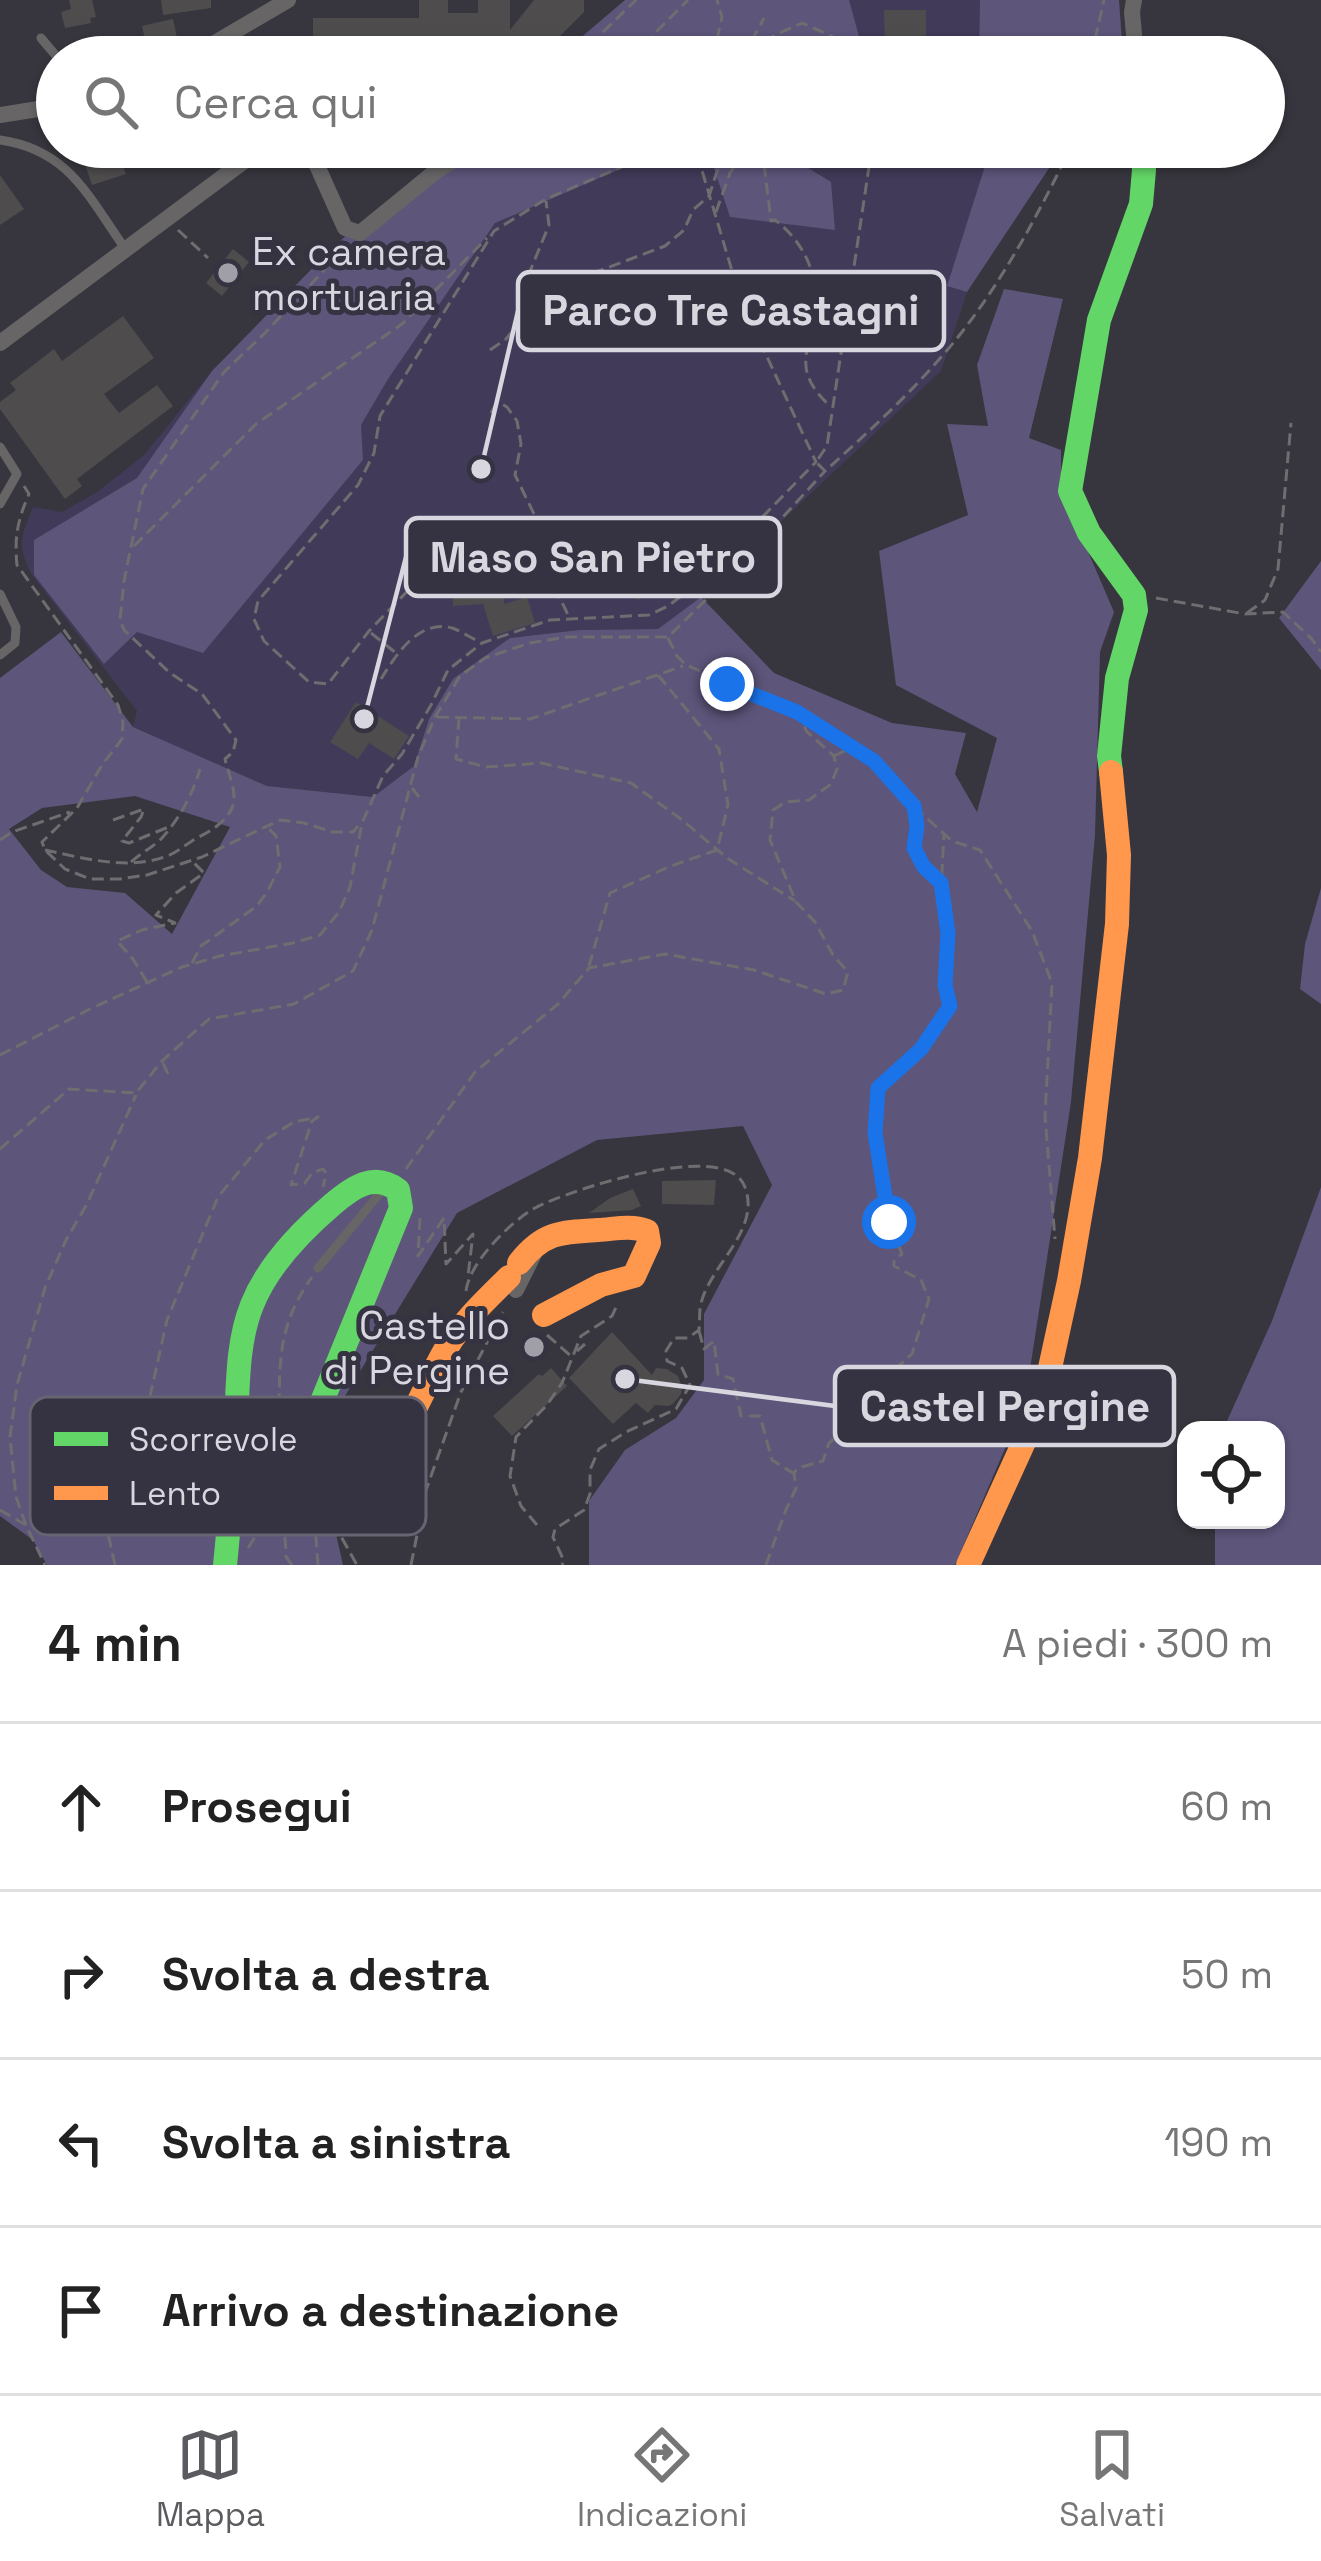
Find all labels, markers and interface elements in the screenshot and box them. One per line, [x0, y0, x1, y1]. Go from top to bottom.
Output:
search box [36, 36, 1285, 168]
icon: search [78, 69, 144, 135]
text: Cerca qui [174, 74, 378, 131]
place label: Ex camera mortuaria [252, 227, 446, 321]
marker: Ex camera mortuaria [215, 260, 241, 286]
callout: Parco Tre Castagni [518, 272, 944, 350]
text: Parco Tre Castagni [542, 284, 920, 337]
callout: Maso San Pietro [406, 518, 780, 596]
text: Maso San Pietro [430, 531, 756, 584]
route end [700, 657, 754, 711]
route start [862, 1195, 916, 1249]
place label: Castello di Pergine [324, 1301, 510, 1395]
marker: Castello di Pergine [521, 1334, 547, 1360]
callout: Castel Pergine [835, 1367, 1174, 1445]
text: Castel Pergine [860, 1380, 1150, 1433]
legend [30, 1397, 426, 1535]
text: Scorrevole [129, 1419, 298, 1461]
map controls [1177, 1421, 1285, 1529]
button: locate [1177, 1421, 1285, 1529]
text: Lento [129, 1473, 221, 1515]
text: 4 min [48, 1611, 182, 1676]
text: A piedi · 300 m [1002, 1619, 1273, 1668]
icon: ahead [48, 1774, 114, 1840]
text: Prosegui [162, 1778, 352, 1835]
text: 60 m [1181, 1782, 1273, 1831]
icon: right [48, 1942, 114, 2008]
text: Svolta a destra [162, 1946, 490, 2003]
text: 50 m [1181, 1950, 1273, 1999]
icon: left [48, 2110, 114, 2176]
text: Svolta a sinistra [162, 2114, 510, 2171]
text: 190 m [1164, 2118, 1273, 2167]
icon: arrive [48, 2278, 114, 2344]
text: Arrivo a destinazione [162, 2282, 619, 2339]
tab: Mappa [156, 2422, 265, 2536]
tab: Indicazioni [577, 2422, 747, 2536]
tab: Salvati [1059, 2422, 1165, 2536]

